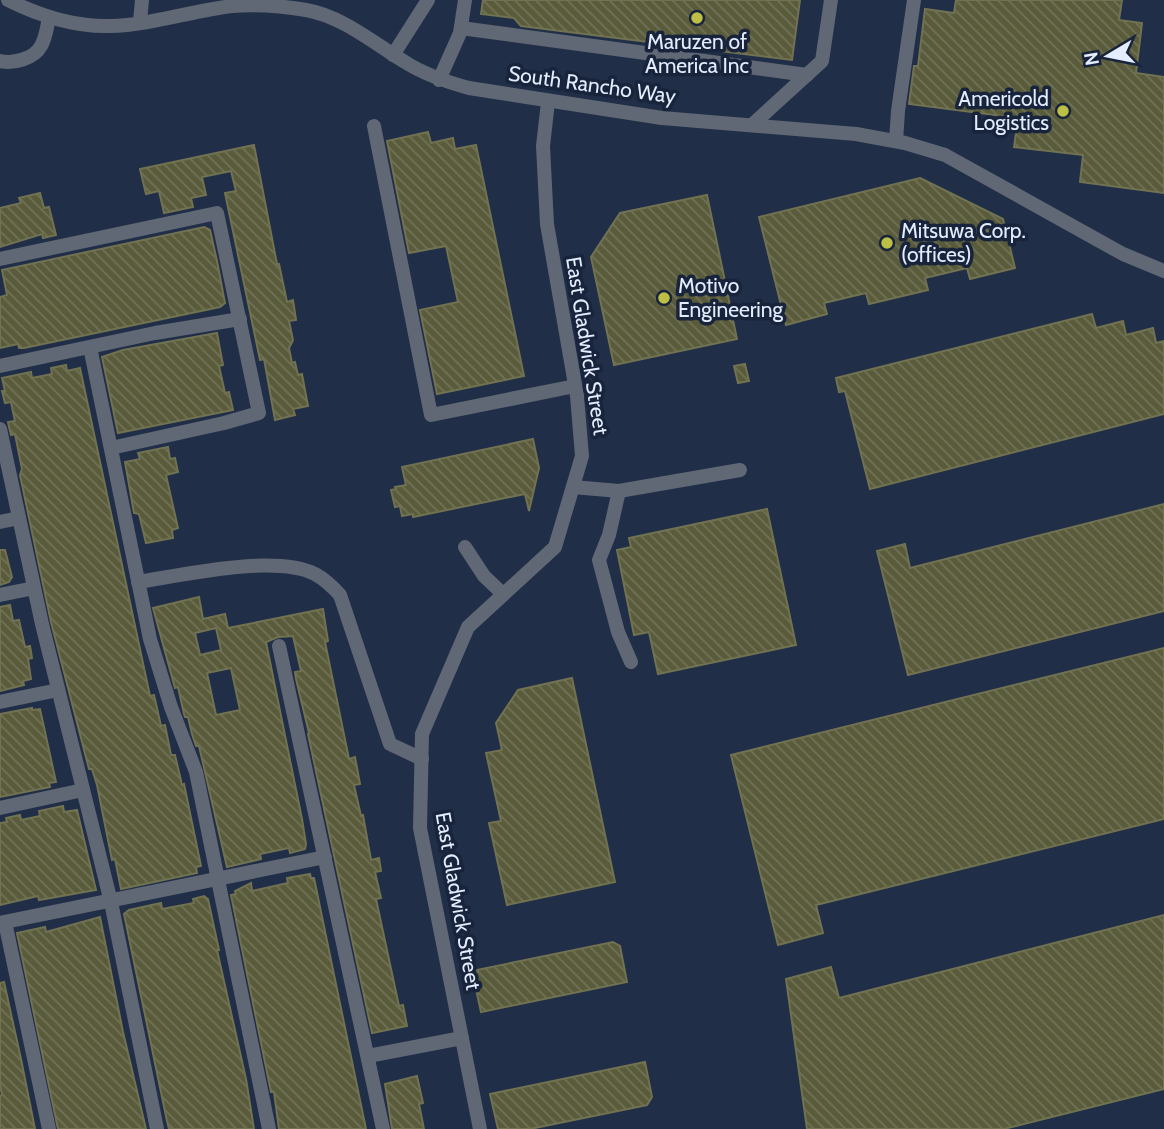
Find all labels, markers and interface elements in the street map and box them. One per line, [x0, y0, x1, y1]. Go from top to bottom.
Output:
marker: Maruzen of America Inc [689, 10, 705, 26]
north arrow [1073, 21, 1143, 91]
place label: Maruzen of America Inc [645, 29, 749, 78]
text: N [1079, 50, 1104, 67]
street label: South Rancho Way [507, 60, 678, 109]
place label: Americold Logistics [958, 86, 1049, 135]
marker: Americold Logistics [1055, 103, 1071, 119]
place label: Mitsuwa Corp. (offices) [901, 218, 1026, 267]
marker: Mitsuwa Corp. (offices) [879, 235, 895, 251]
street label: East Gladwick Street [561, 255, 614, 437]
place label: Motivo Engineering [678, 273, 784, 322]
marker: Motivo Engineering [656, 290, 672, 306]
street label: East Gladwick Street [431, 810, 486, 992]

